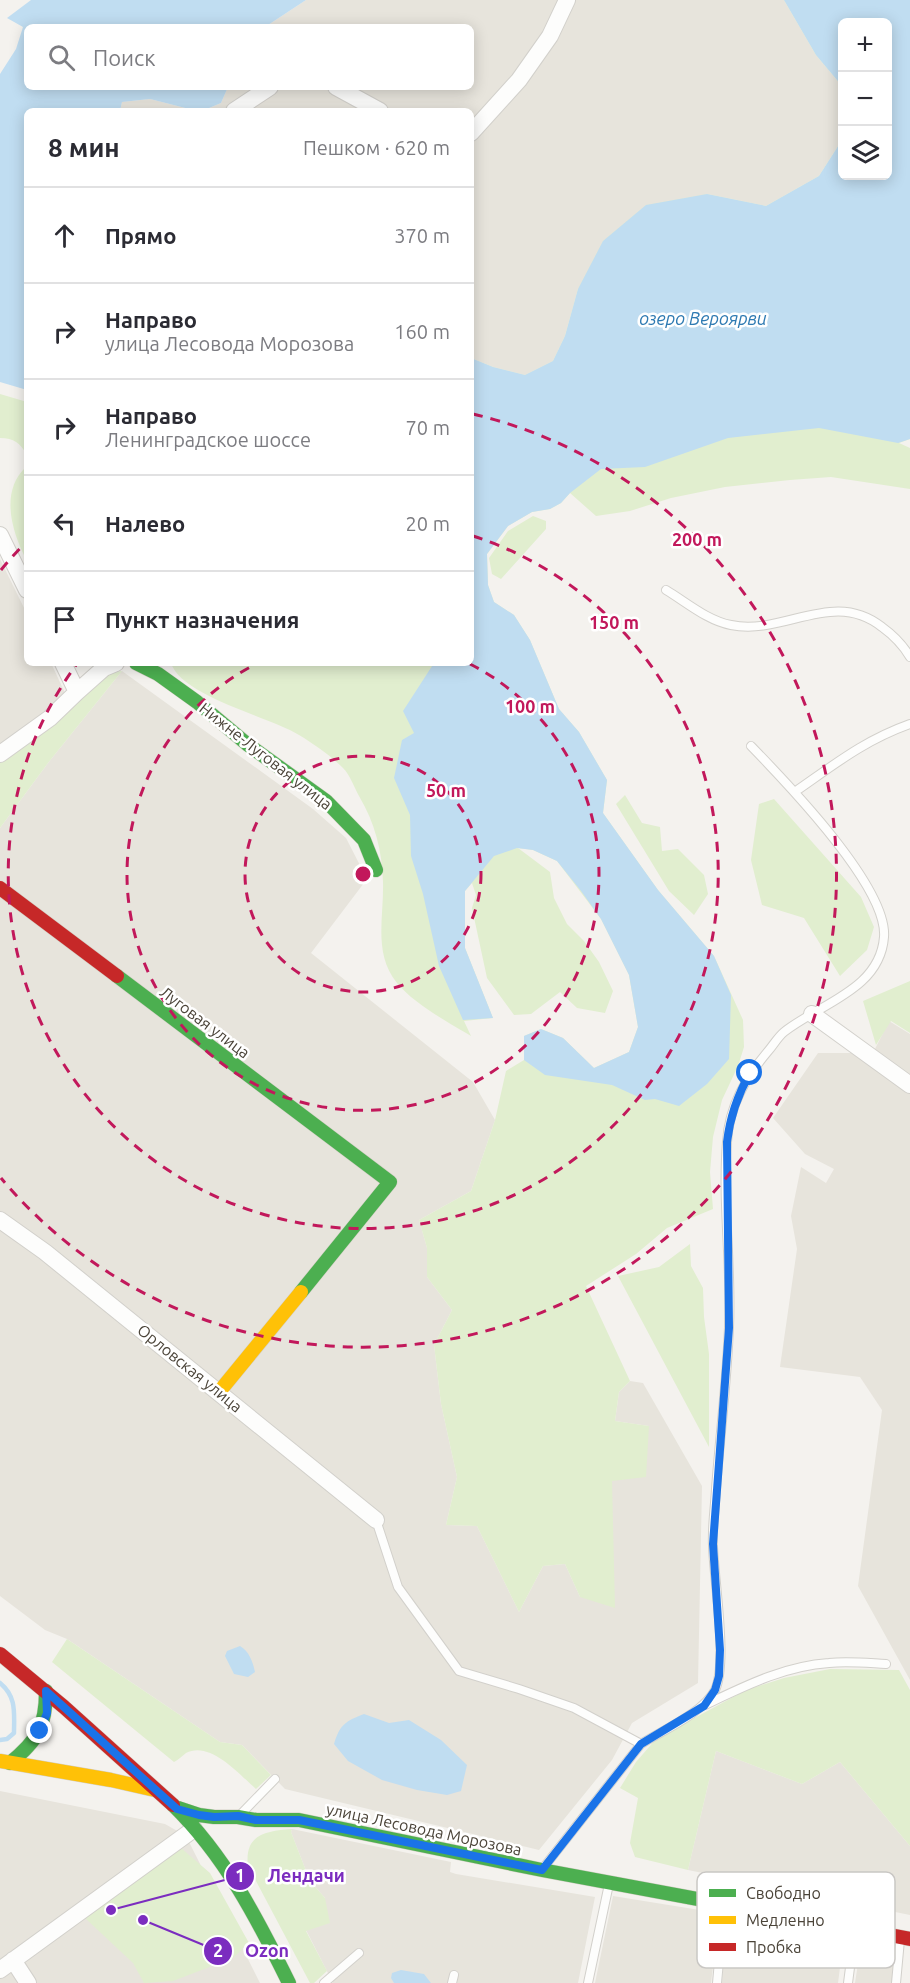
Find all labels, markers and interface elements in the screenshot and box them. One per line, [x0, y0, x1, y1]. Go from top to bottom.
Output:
map controls [838, 18, 892, 180]
button: + [838, 18, 892, 72]
search box [24, 24, 474, 90]
icon: search [45, 41, 78, 74]
text: Поиск [93, 45, 156, 70]
button: − [838, 72, 892, 126]
button: layers [838, 126, 892, 180]
text: 8 мин [48, 133, 120, 162]
text: Пешком · 620 m [303, 136, 450, 159]
icon: ahead [48, 219, 81, 252]
text: Прямо [105, 223, 176, 248]
text: 370 m [394, 224, 450, 247]
text: Направо [105, 307, 197, 332]
water label: озеро Вероярви [639, 308, 767, 328]
icon: right [48, 315, 81, 348]
text: 160 m [394, 320, 450, 343]
text: улица Лесовода Морозова [105, 332, 354, 355]
text: Направо [105, 403, 197, 428]
icon: right [48, 411, 81, 444]
text: 70 m [406, 416, 450, 439]
text: Ленинградское шоссе [105, 428, 311, 451]
icon: left [48, 507, 81, 540]
text: Налево [105, 511, 185, 536]
text: 20 m [406, 512, 450, 535]
text: 200 m [672, 529, 722, 549]
icon: arrive [48, 603, 81, 636]
text: Пункт назначения [105, 607, 299, 632]
text: 150 m [589, 612, 639, 632]
text: 100 m [505, 696, 555, 716]
street label: Нижне-Луговая улица [196, 699, 336, 813]
text: 50 m [426, 780, 466, 800]
centre of rings [353, 864, 373, 884]
street label: Луговая улица [157, 982, 253, 1062]
route start [736, 1059, 762, 1085]
street label: Орловская улица [134, 1320, 246, 1416]
route end [26, 1717, 52, 1743]
street label: улица Лесовода Морозова [325, 1799, 523, 1859]
callout: Лендачи [225, 1858, 357, 1894]
text: 1 [235, 1865, 245, 1885]
text: Лендачи [267, 1865, 345, 1885]
legend [697, 1872, 895, 1968]
text: Свободно [746, 1884, 821, 1902]
text: Медленно [746, 1911, 825, 1929]
callout: Ozon [203, 1933, 301, 1969]
text: Пробка [746, 1938, 802, 1956]
text: 2 [213, 1940, 223, 1960]
text: Ozon [245, 1940, 289, 1960]

